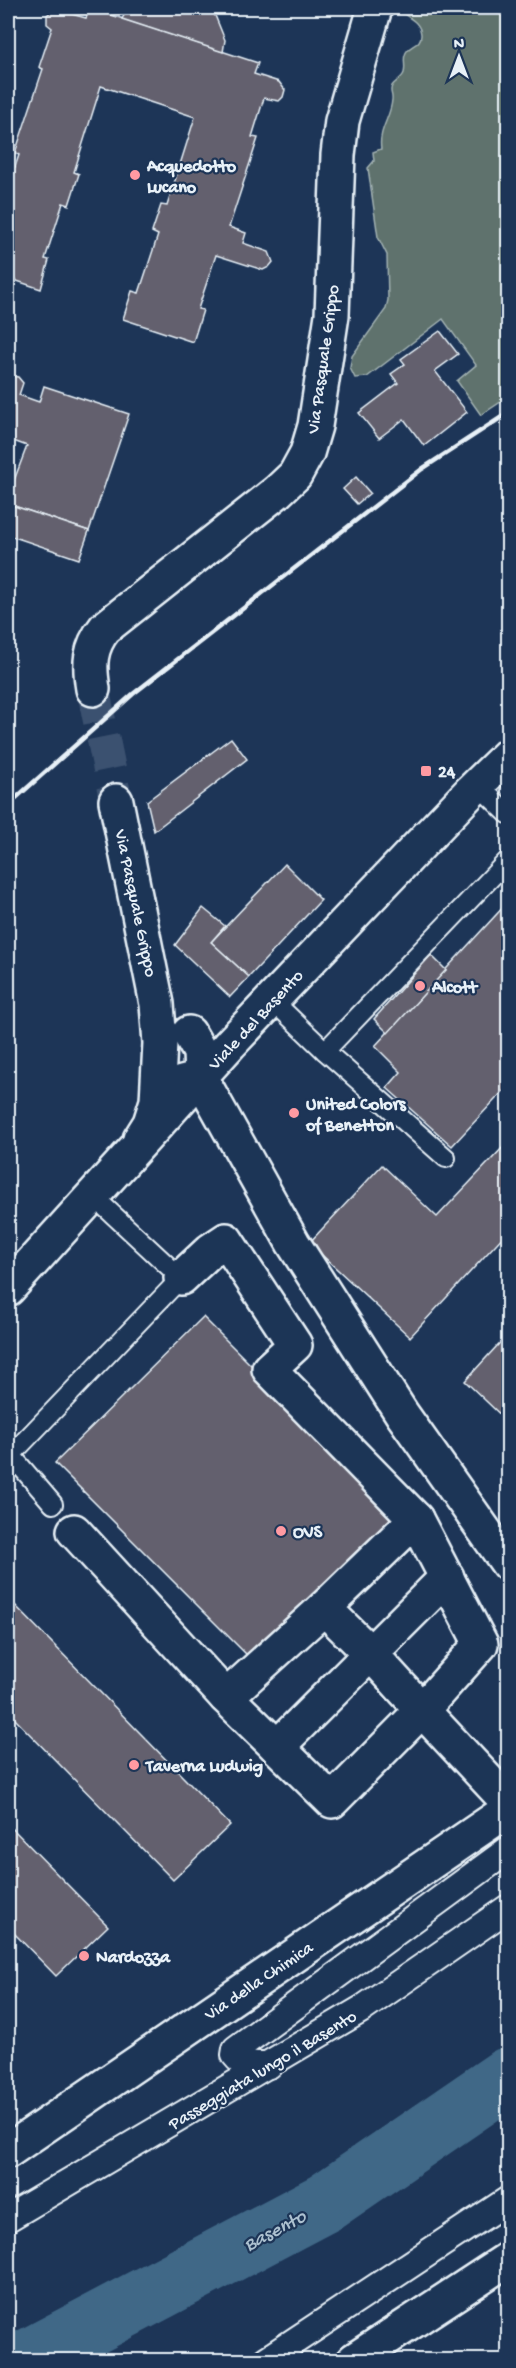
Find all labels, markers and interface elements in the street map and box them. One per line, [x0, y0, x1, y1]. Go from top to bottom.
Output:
north arrow [429, 27, 489, 87]
text: N [454, 36, 465, 55]
place label: Acquedotto Lucano [146, 157, 237, 199]
marker: Acquedotto Lucano [128, 168, 142, 182]
street label: Via Pasquale Grippo [303, 284, 345, 436]
place label: 24 [438, 763, 456, 784]
marker: 24 [419, 764, 433, 778]
street label: Via Pasquale Grippo [108, 827, 160, 979]
street label: Viale del Basento [204, 966, 309, 1076]
place label: Alcott [431, 978, 478, 999]
marker: Alcott [413, 979, 427, 993]
place label: United Colors of Benetton [305, 1095, 407, 1137]
marker: United Colors of Benetton [287, 1106, 301, 1120]
place label: OVS [293, 1523, 323, 1544]
marker: OVS [274, 1524, 288, 1538]
place label: Taverna Ludwig [144, 1757, 263, 1778]
marker: Taverna Ludwig [127, 1758, 141, 1772]
street label: Via della Chimica [200, 1937, 318, 2027]
place label: Nardozza [96, 1948, 171, 1969]
marker: Nardozza [77, 1949, 91, 1963]
street label: Passeggiata lungo il Basento [165, 2007, 361, 2136]
water label: Basento [241, 2205, 312, 2258]

